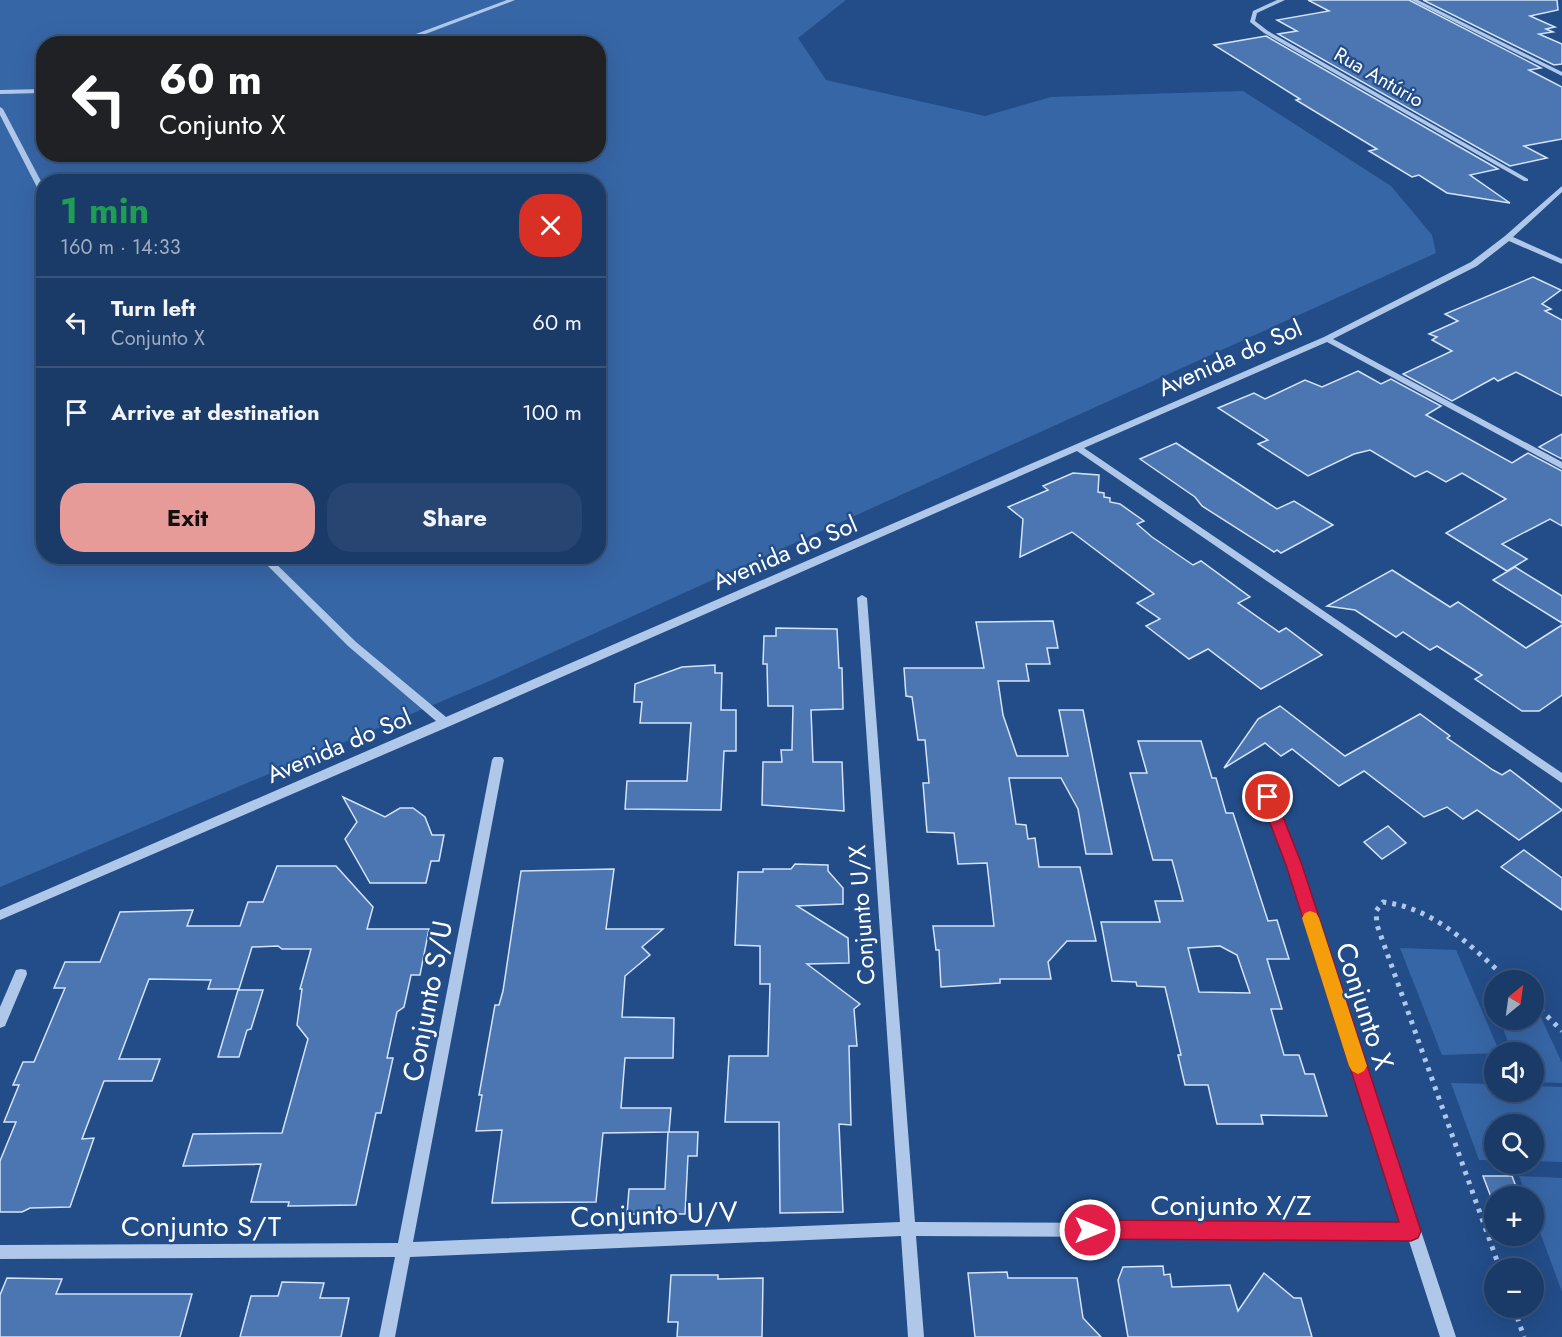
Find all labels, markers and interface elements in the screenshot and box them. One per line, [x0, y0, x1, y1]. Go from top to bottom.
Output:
street label: Rua Antúrio [1328, 40, 1429, 115]
text: 60 m [159, 49, 262, 110]
icon: left [60, 60, 138, 138]
text: Conjunto X [159, 105, 286, 144]
text: 1 min [60, 184, 149, 236]
button: close [519, 194, 582, 257]
text: 160 m · 14:33 [60, 233, 181, 262]
text: Turn left [111, 292, 196, 324]
icon: left [60, 306, 93, 339]
text: 60 m [532, 306, 582, 338]
street label: Avenida do Sol [1152, 310, 1307, 405]
text: Conjunto X [111, 324, 205, 353]
icon: arrive [60, 396, 93, 429]
text: Arrive at destination [111, 396, 320, 428]
text: 100 m [522, 396, 582, 428]
button: Exit [60, 483, 315, 552]
button: Share [327, 483, 582, 552]
street label: Avenida do Sol [707, 506, 863, 599]
street label: Avenida do Sol [261, 699, 417, 792]
pin [1242, 771, 1293, 822]
icon: arrive [1251, 780, 1284, 813]
street label: Conjunto U/X [839, 843, 884, 986]
street label: Conjunto S/U [392, 917, 463, 1085]
street label: Conjunto X [1325, 937, 1404, 1075]
north arrow [1484, 970, 1544, 1030]
map controls [1484, 970, 1544, 1318]
button: sound [1484, 1042, 1544, 1102]
button: search [1484, 1114, 1544, 1174]
street label: Conjunto X/Z [1150, 1185, 1312, 1226]
button: + [1484, 1186, 1544, 1246]
street label: Conjunto U/V [570, 1191, 739, 1238]
position arrow [1058, 1198, 1122, 1262]
street label: Conjunto S/T [121, 1206, 281, 1247]
button: − [1484, 1258, 1544, 1318]

